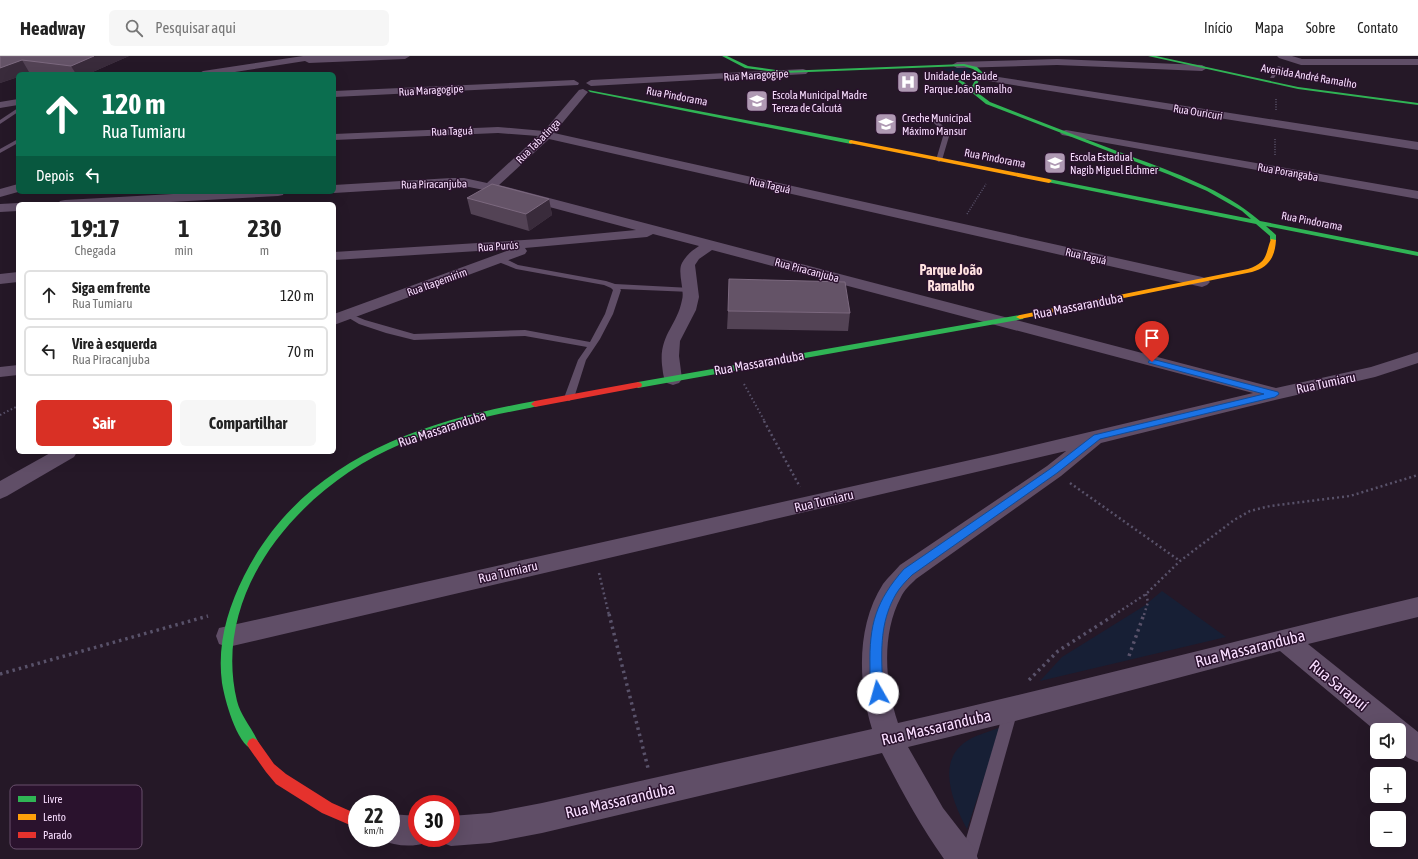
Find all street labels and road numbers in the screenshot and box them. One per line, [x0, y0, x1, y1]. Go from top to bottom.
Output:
street label: Avenida André Ramalho [1260, 62, 1358, 90]
street label: Rua Maragogipe [723, 67, 789, 83]
street label: Rua Maragogipe [398, 82, 464, 98]
street label: Rua Pindorama [645, 84, 709, 108]
street label: Rua Ouricuri [1172, 102, 1224, 122]
street label: Rua Tabatinga [513, 116, 563, 166]
street label: Rua Taguá [431, 124, 473, 138]
street label: Rua Pindorama [963, 146, 1027, 170]
street label: Rua Porangaba [1257, 161, 1319, 183]
street label: Rua Taguá [748, 174, 792, 196]
street label: Rua Piracanjuba [401, 177, 467, 191]
street label: Rua Pindorama [1280, 209, 1344, 233]
street label: Rua Purús [477, 239, 519, 253]
street label: Rua Taguá [1064, 245, 1108, 267]
street label: Rua Piracanjuba [774, 256, 840, 284]
street label: Rua Itapemirim [405, 266, 469, 298]
street label: Rua Massaranduba [1032, 290, 1124, 322]
street label: Rua Massaranduba [713, 348, 805, 378]
street label: Rua Tumiaru [1295, 369, 1357, 397]
street label: Rua Massaranduba [396, 408, 488, 450]
street label: Rua Tumiaru [793, 487, 855, 515]
street label: Rua Tumiaru [477, 558, 539, 586]
street label: Rua Massaranduba [1193, 626, 1307, 670]
street label: Rua Sarapuí [1305, 656, 1372, 715]
street label: Rua Massaranduba [879, 706, 993, 748]
street label: Rua Massaranduba [563, 779, 677, 821]

